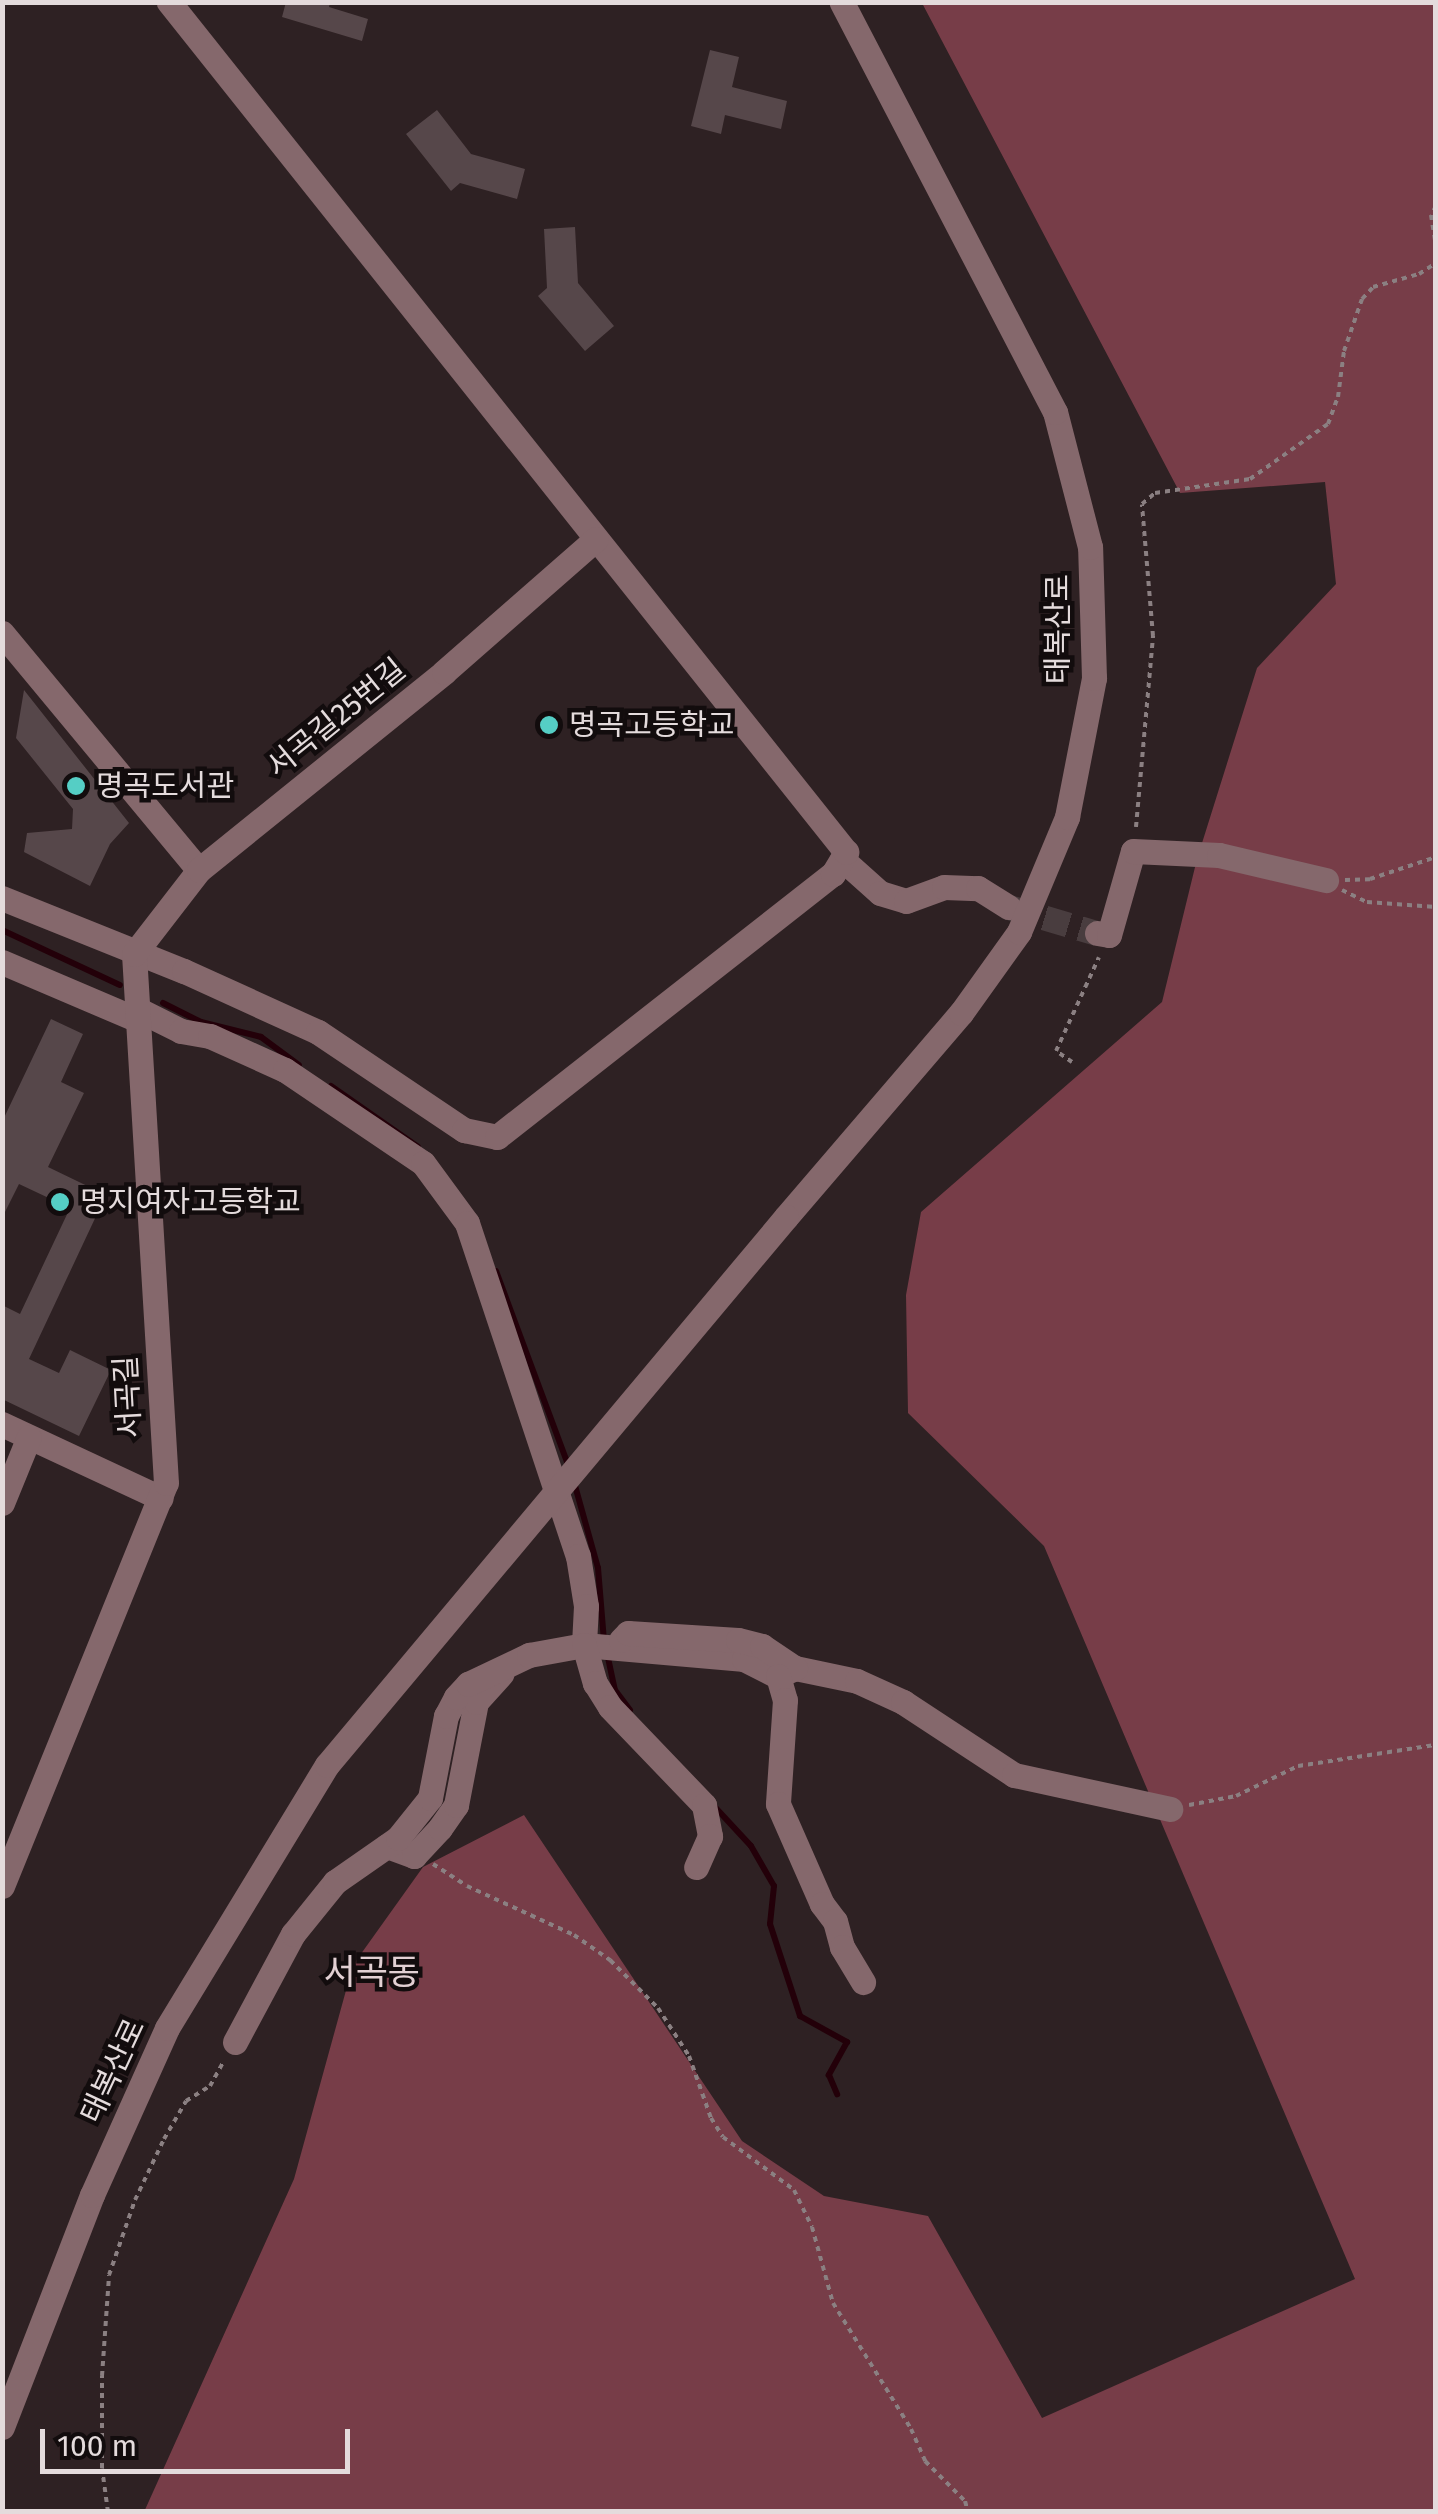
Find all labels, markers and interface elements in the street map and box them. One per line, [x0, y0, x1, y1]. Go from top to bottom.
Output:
street label: 태복산로 [1040, 574, 1076, 684]
street label: 서곡길25번길 [259, 651, 413, 785]
place label: 명곡고등학교 [569, 707, 735, 743]
marker: 명곡고등학교 [538, 714, 560, 736]
place label: 명곡도서관 [96, 768, 234, 804]
marker: 명곡도서관 [65, 775, 87, 797]
place label: 명지여자고등학교 [80, 1184, 301, 1220]
marker: 명지여자고등학교 [49, 1191, 71, 1213]
street label: 서곡길 [108, 1355, 148, 1439]
district label: 서곡동 [324, 1951, 420, 1993]
street label: 태복산로 [73, 2013, 153, 2129]
scale bar [45, 2409, 355, 2471]
text: 100 m [57, 2428, 137, 2464]

